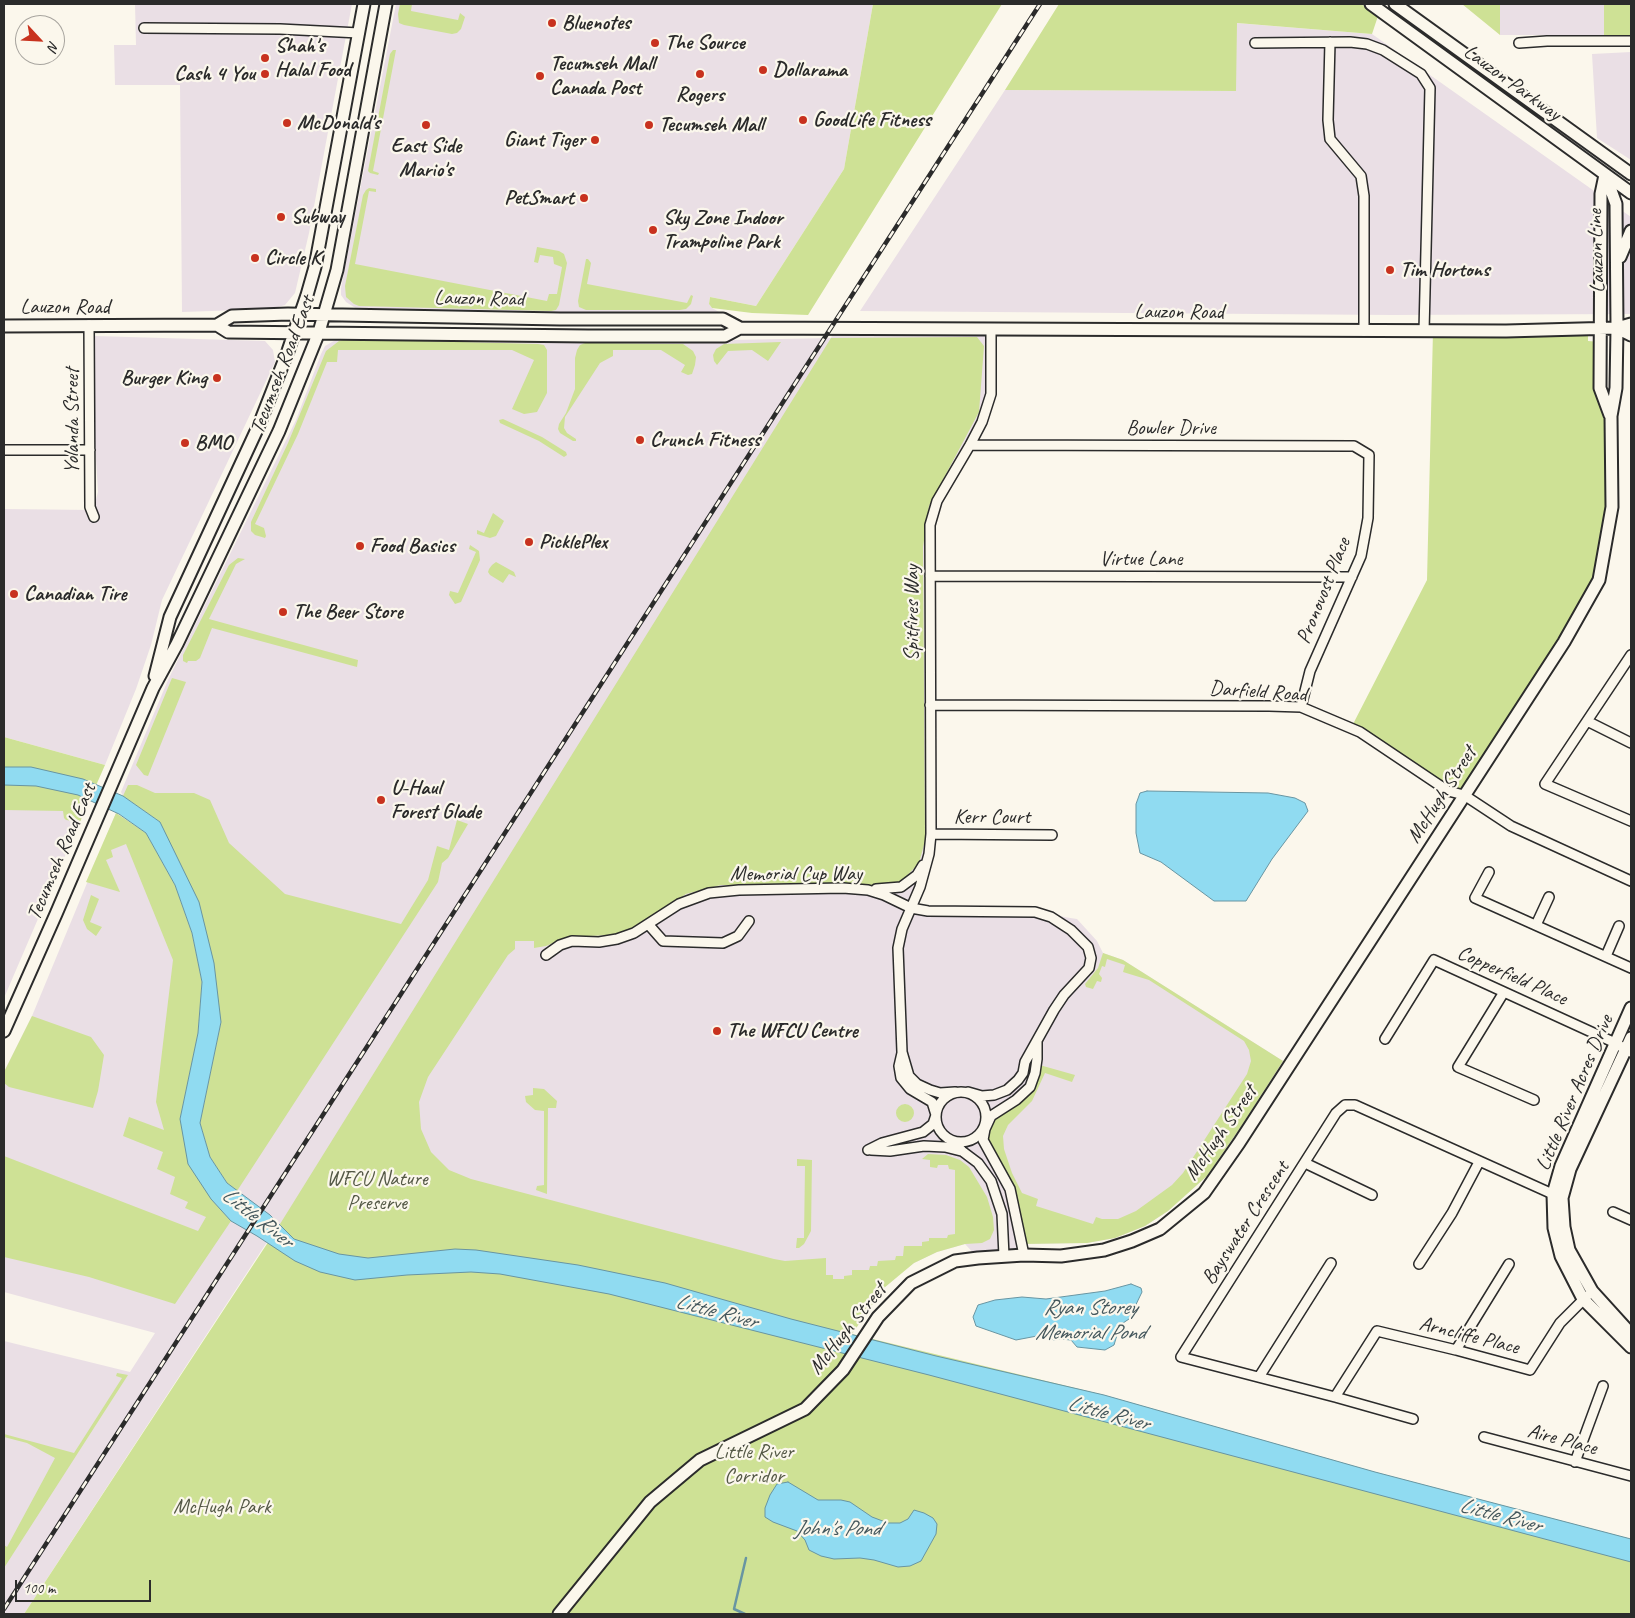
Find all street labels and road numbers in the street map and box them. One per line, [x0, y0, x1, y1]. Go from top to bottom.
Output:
street label: Lauzon Parkway [1458, 39, 1566, 127]
street label: Lauzon Line [1583, 209, 1611, 293]
street label: Lauzon Road [434, 286, 524, 312]
street label: Tecumseh Road East [245, 292, 321, 438]
street label: Lauzon Road [20, 294, 110, 320]
street label: Lauzon Road [1134, 299, 1224, 325]
street label: Yolanda Street [59, 368, 85, 474]
street label: Bowler Drive [1126, 415, 1216, 441]
street label: Pronovost Place [1291, 534, 1357, 648]
street label: Virtue Lane [1100, 546, 1182, 572]
street label: Spitfires Way [899, 565, 925, 661]
street label: Darfield Road [1209, 676, 1307, 708]
street label: McHugh Street [1401, 742, 1483, 848]
street label: Tecumseh Road East [22, 780, 102, 924]
street label: Kerr Court [954, 804, 1030, 830]
street label: Memorial Cup Way [730, 861, 862, 887]
street label: Copperfield Place [1453, 941, 1571, 1011]
street label: Little River Acres Drive [1531, 1011, 1619, 1175]
street label: McHugh Street [1179, 1081, 1263, 1185]
street label: Bayswater Crescent [1197, 1157, 1295, 1289]
street label: McHugh Street [804, 1278, 892, 1380]
street label: Arncliffe Place [1416, 1311, 1522, 1361]
street label: Aire Place [1525, 1419, 1599, 1461]

